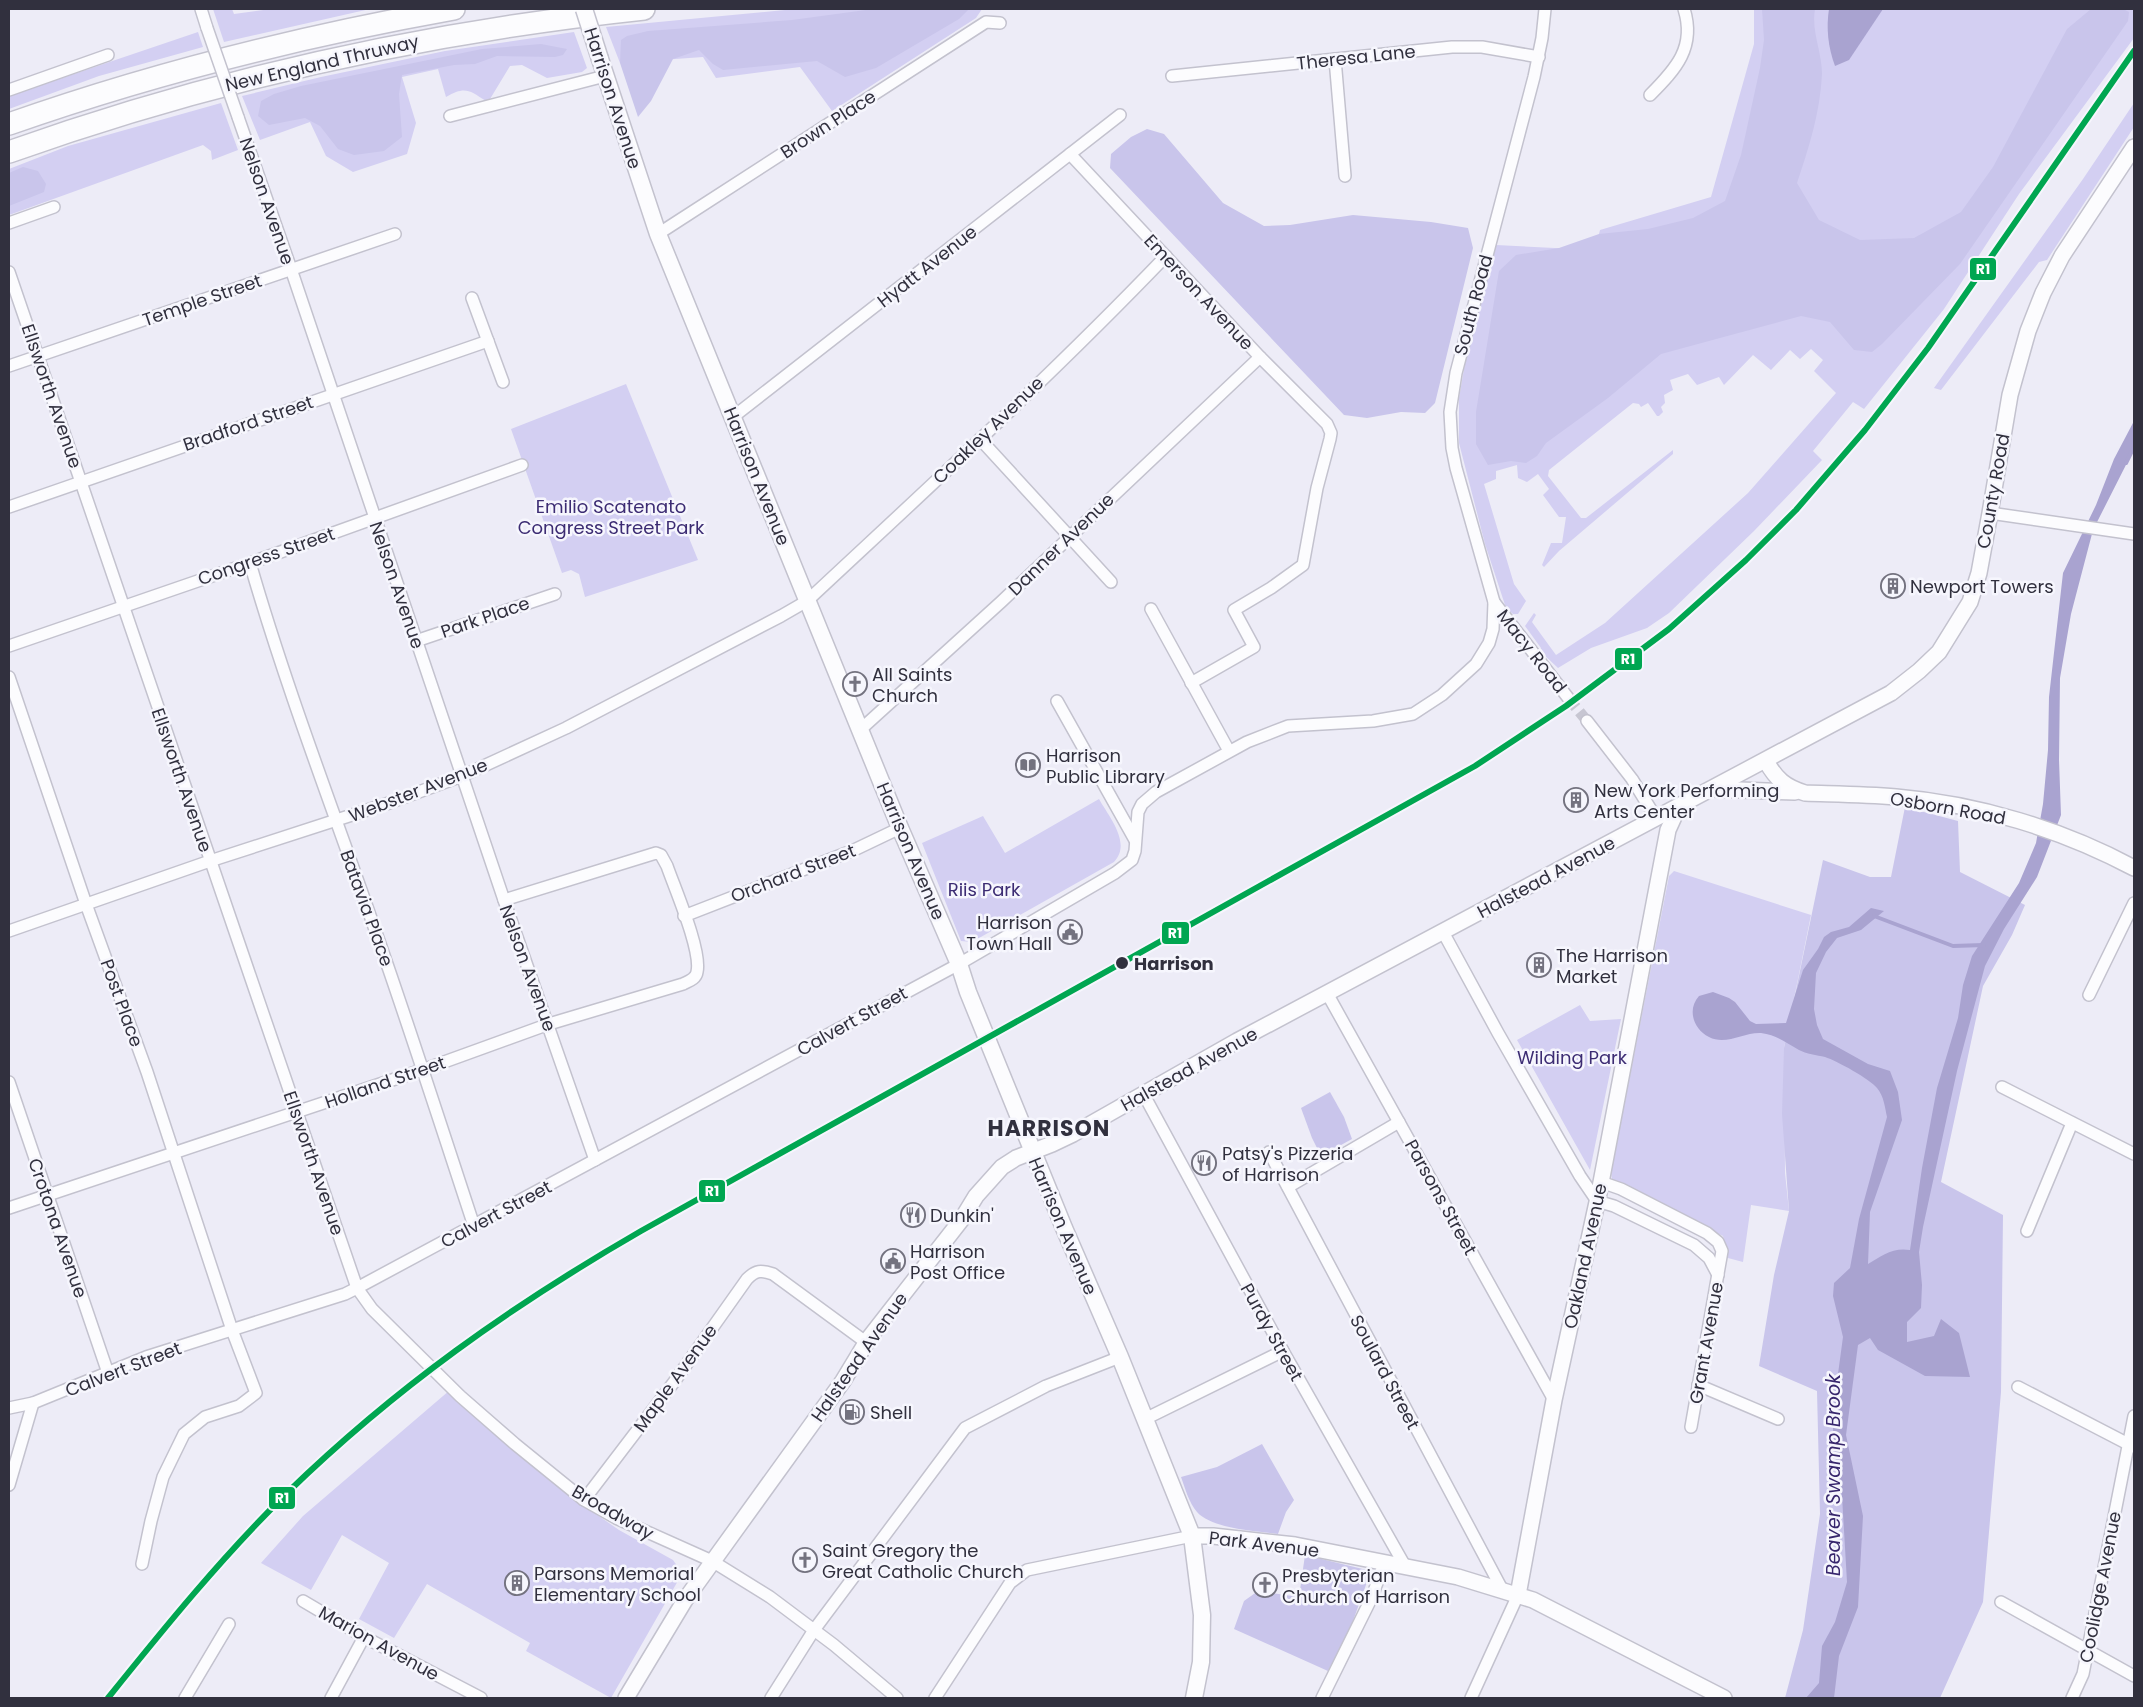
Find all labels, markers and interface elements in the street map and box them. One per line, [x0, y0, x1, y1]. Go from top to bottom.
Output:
street label: Harrison Avenue [578, 24, 648, 172]
street label: New England Thruway [223, 29, 421, 97]
street label: Theresa Lane [1295, 38, 1417, 76]
street label: Brown Place [775, 84, 881, 164]
street label: Nelson Avenue [234, 134, 300, 268]
street label: Hyatt Avenue [872, 219, 982, 313]
street label: Emerson Avenue [1139, 228, 1259, 356]
street label: South Road [1448, 252, 1498, 358]
line badge: R1 [1969, 257, 1997, 281]
text: R1 [1976, 259, 1990, 279]
street label: Temple Street [139, 268, 265, 332]
street label: Ellsworth Avenue [16, 321, 88, 471]
street label: Coakley Avenue [927, 371, 1049, 489]
street label: Bradford Street [180, 389, 316, 457]
street label: Harrison Avenue [718, 403, 796, 549]
street label: County Road [1971, 431, 2015, 551]
street label: Danner Avenue [1003, 487, 1119, 601]
park label: Emilio Scatenato Congress Street Park [518, 494, 705, 540]
street label: Nelson Avenue [364, 518, 430, 652]
street label: Congress Street [194, 521, 338, 591]
building icon: Newport Towers [1880, 573, 1906, 599]
place label: Newport Towers [1910, 574, 2054, 599]
street label: Park Place [437, 590, 533, 644]
street label: Macy Road [1491, 604, 1573, 698]
line badge: R1 [1614, 647, 1643, 671]
text: R1 [1621, 649, 1635, 669]
place label: All Saints Church [872, 662, 952, 708]
church icon: All Saints Church [842, 671, 868, 697]
street label: Ellsworth Avenue [146, 705, 218, 855]
place label: Harrison Public Library [1046, 743, 1165, 789]
street label: Webster Avenue [345, 752, 491, 828]
library icon: Harrison Public Library [1015, 752, 1041, 778]
street label: Harrison Avenue [871, 778, 951, 924]
place label: New York Performing Arts Center [1594, 778, 1779, 824]
street label: Osborn Road [1888, 786, 2008, 830]
building icon: New York Performing Arts Center [1563, 787, 1589, 813]
street label: Halstead Avenue [1473, 830, 1619, 924]
street label: Orchard Street [727, 838, 859, 908]
street label: Batavia Place [334, 846, 400, 970]
park label: Riis Park [948, 877, 1021, 902]
street label: Nelson Avenue [493, 901, 563, 1035]
place label: Harrison Town Hall [966, 910, 1052, 956]
public building icon: Harrison Town Hall [1057, 919, 1083, 945]
line badge: R1 [1161, 921, 1190, 945]
text: R1 [1168, 923, 1182, 943]
place label: The Harrison Market [1556, 943, 1668, 989]
place label: Harrison [1134, 951, 1214, 976]
building icon: The Harrison Market [1526, 952, 1552, 978]
marker: Harrison [1114, 955, 1130, 971]
street label: Post Place [95, 956, 149, 1050]
street label: Calvert Street [792, 980, 912, 1062]
street label: Halstead Avenue [1116, 1021, 1262, 1117]
park label: Wilding Park [1517, 1045, 1628, 1070]
street label: Holland Street [321, 1050, 449, 1114]
street label: Ellsworth Avenue [278, 1088, 350, 1238]
district label: HARRISON [988, 1113, 1110, 1144]
street label: Parsons Street [1399, 1135, 1483, 1259]
place label: Patsy's Pizzeria of Harrison [1222, 1141, 1353, 1187]
restaurant icon: Patsy's Pizzeria of Harrison [1191, 1150, 1217, 1176]
street label: Harrison Avenue [1023, 1153, 1103, 1299]
street label: Crotona Avenue [22, 1155, 94, 1301]
street label: Calvert Street [436, 1174, 556, 1254]
line badge: R1 [698, 1179, 726, 1203]
text: R1 [705, 1181, 719, 1201]
street label: Oakland Avenue [1557, 1181, 1613, 1331]
restaurant icon: Dunkin' [900, 1202, 926, 1228]
place label: Dunkin' [930, 1203, 994, 1228]
place label: Harrison Post Office [910, 1239, 1005, 1285]
public building icon: Harrison Post Office [880, 1248, 906, 1274]
street label: Purdy Street [1235, 1279, 1309, 1385]
street label: Grant Avenue [1683, 1280, 1729, 1406]
street label: Halstead Avenue [805, 1287, 913, 1427]
street label: Soulard Street [1344, 1310, 1426, 1434]
street label: Maple Avenue [627, 1319, 723, 1437]
street label: Calvert Street [61, 1335, 185, 1403]
water label: Beaver Swamp Brook [1820, 1373, 1847, 1576]
fuel station icon: Shell [839, 1399, 865, 1425]
place label: Shell [870, 1400, 912, 1425]
street label: Broadway [567, 1479, 659, 1545]
line badge: R1 [268, 1486, 296, 1510]
text: R1 [275, 1488, 289, 1508]
street label: Coolidge Avenue [2073, 1509, 2127, 1665]
street label: Park Avenue [1207, 1525, 1321, 1563]
place label: Saint Gregory the Great Catholic Church [822, 1538, 1024, 1584]
church icon: Saint Gregory the Great Catholic Church [792, 1547, 818, 1573]
place label: Parsons Memorial Elementary School [534, 1561, 701, 1607]
place label: Presbyterian Church of Harrison [1282, 1563, 1450, 1609]
building icon: Parsons Memorial Elementary School [504, 1570, 530, 1596]
church icon: Presbyterian Church of Harrison [1252, 1572, 1278, 1598]
street label: Marion Avenue [314, 1600, 444, 1686]

